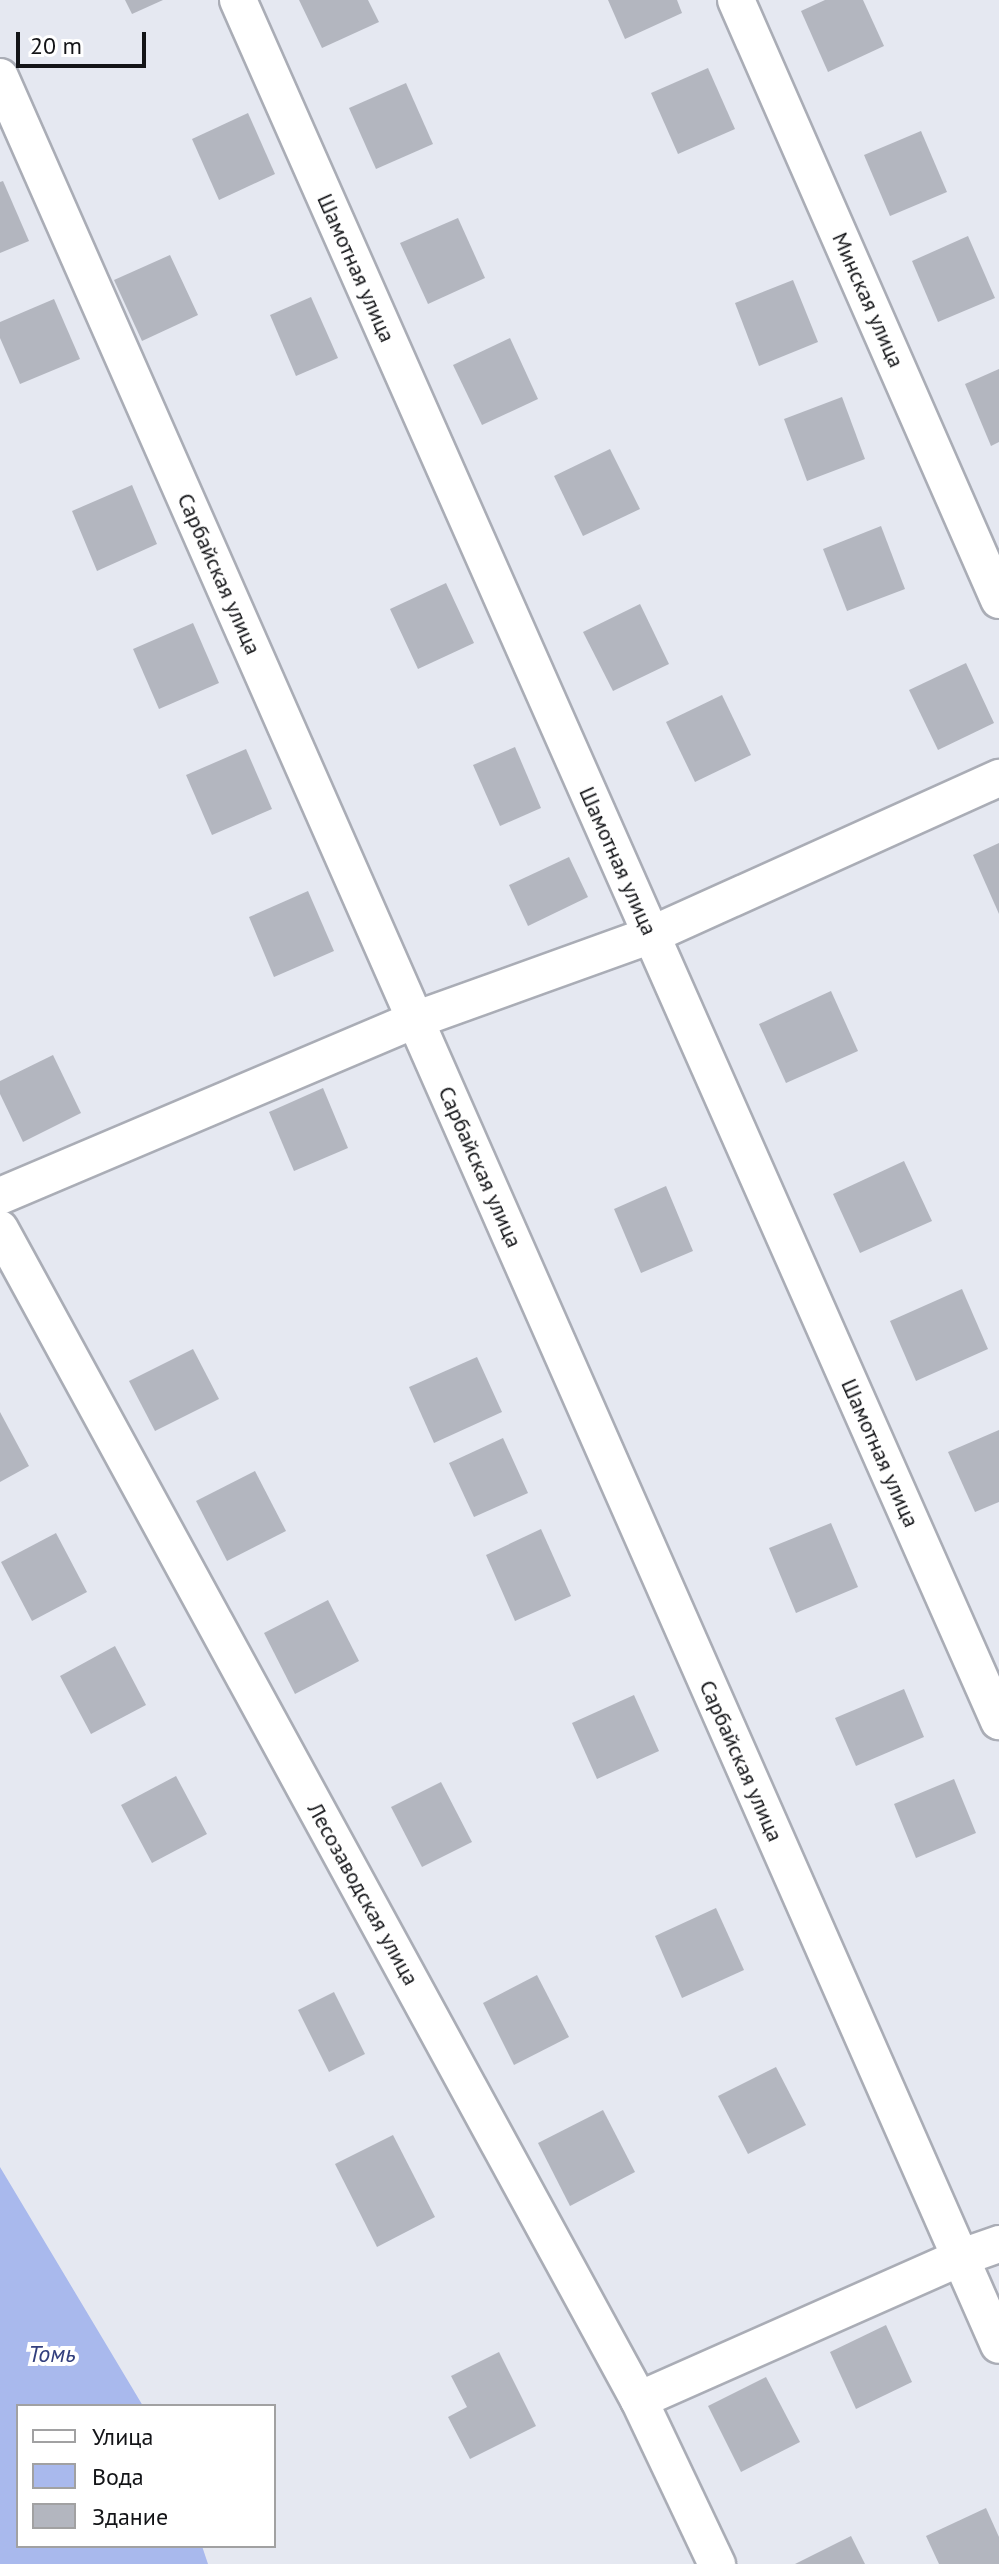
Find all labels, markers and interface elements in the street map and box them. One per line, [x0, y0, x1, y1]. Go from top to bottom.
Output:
scale bar [20, 16, 150, 66]
text: 20 m [30, 30, 82, 61]
street label: Шамотная улица [311, 190, 401, 346]
street label: Минская улица [826, 228, 910, 372]
street label: Сарбайская улица [172, 489, 266, 659]
street label: Шамотная улица [573, 783, 663, 939]
street label: Сарбайская улица [433, 1082, 527, 1252]
street label: Шамотная улица [835, 1375, 925, 1531]
street label: Сарбайская улица [694, 1676, 788, 1846]
street label: Лесозаводская улица [302, 1798, 424, 1990]
water label: Томь [28, 2340, 76, 2368]
legend [16, 2404, 276, 2548]
text: Улица [92, 2421, 153, 2452]
text: Вода [92, 2461, 144, 2492]
text: Здание [92, 2501, 168, 2532]

